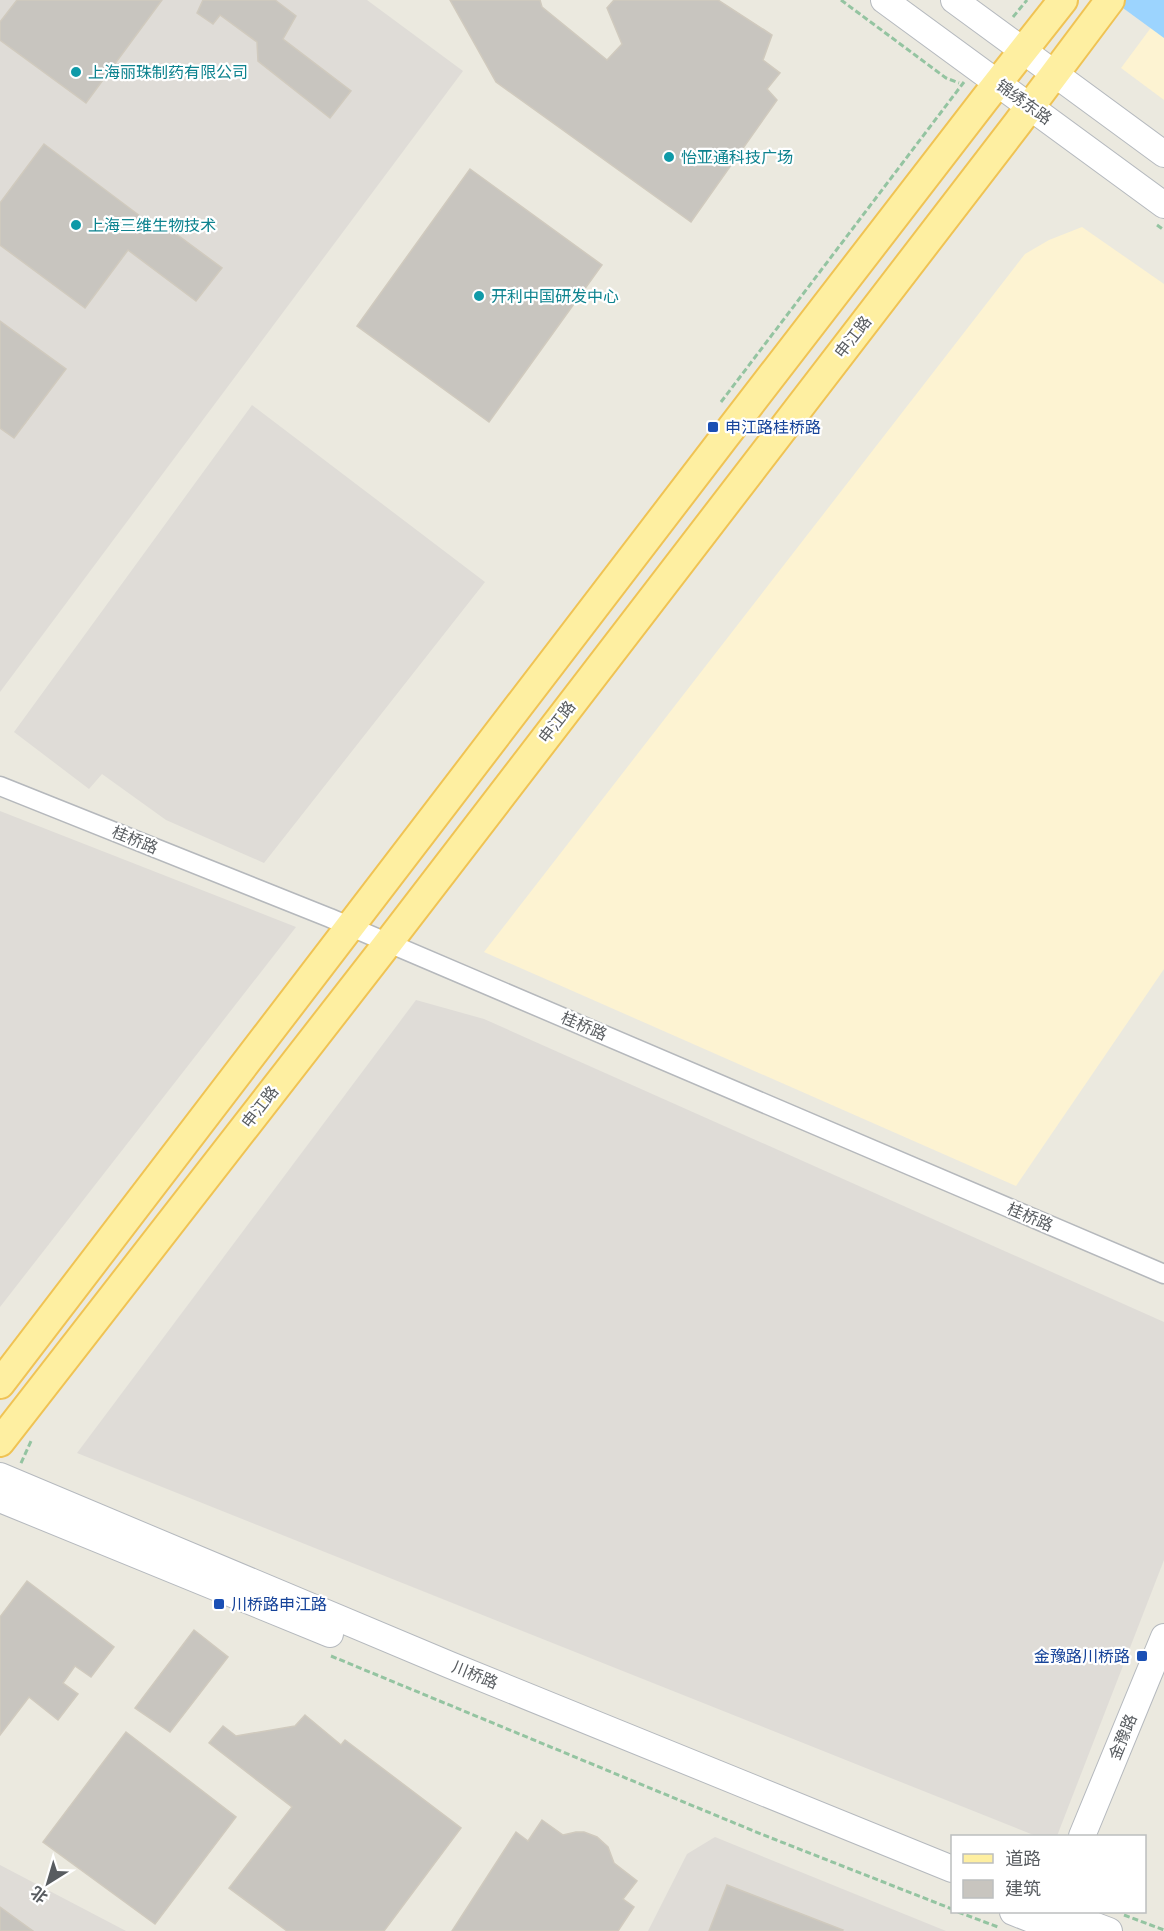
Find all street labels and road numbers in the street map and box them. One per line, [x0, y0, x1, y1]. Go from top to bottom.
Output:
street label: 锦绣东路 [993, 76, 1055, 128]
street label: 申江路 [831, 312, 875, 362]
street label: 申江路 [535, 697, 579, 747]
street label: 桂桥路 [109, 822, 161, 858]
street label: 桂桥路 [558, 1008, 610, 1044]
street label: 申江路 [238, 1082, 282, 1132]
street label: 桂桥路 [1004, 1199, 1056, 1235]
street label: 川桥路 [449, 1657, 501, 1693]
street label: 金豫路 [1105, 1711, 1141, 1763]

